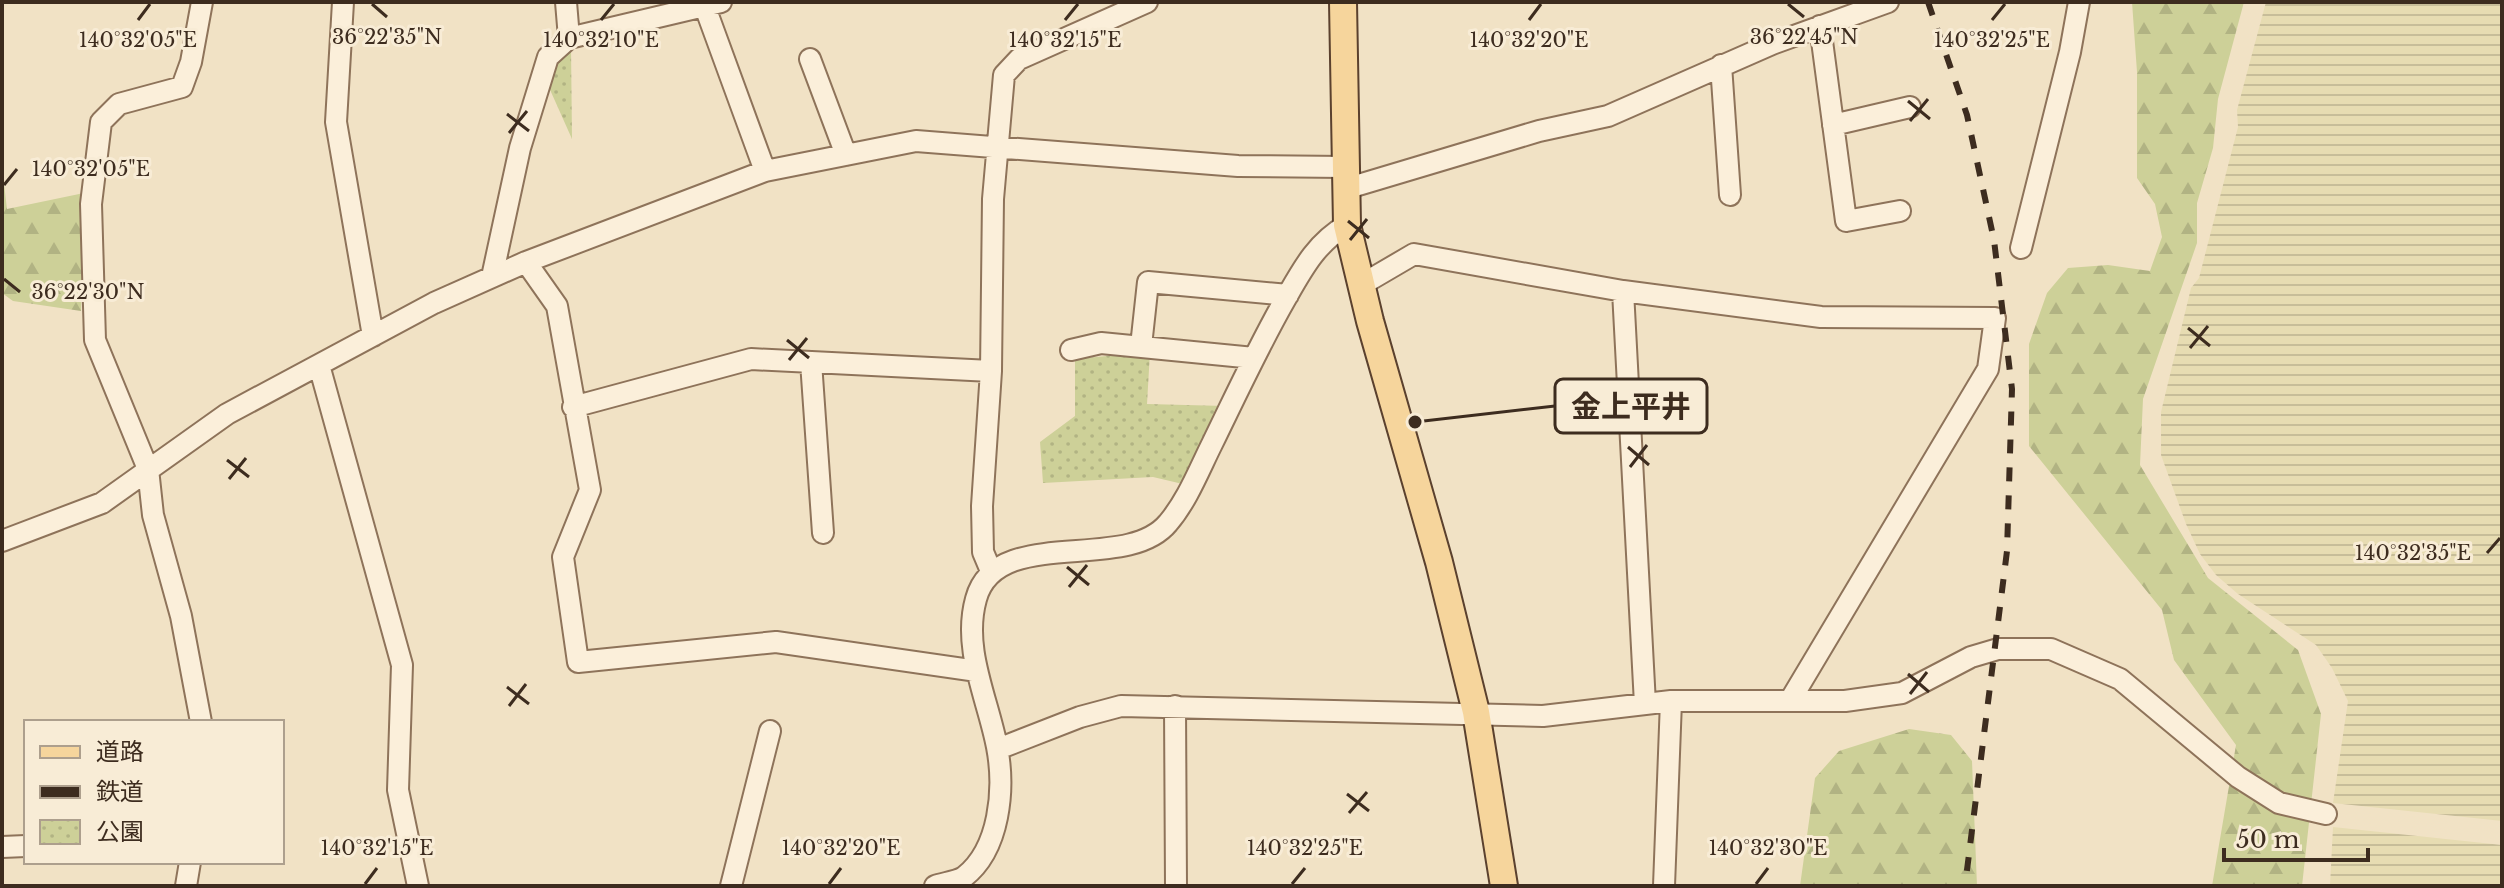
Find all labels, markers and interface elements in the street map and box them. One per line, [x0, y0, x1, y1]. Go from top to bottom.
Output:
text: 36°22'35"N [332, 25, 442, 49]
text: 36°22'45"N [1750, 25, 1858, 49]
text: 140°32'05"E [79, 28, 197, 52]
text: 140°32'10"E [543, 28, 659, 52]
text: 140°32'15"E [1009, 28, 1121, 52]
text: 140°32'20"E [1469, 28, 1589, 52]
text: 140°32'25"E [1934, 28, 2050, 52]
text: 140°32'05"E [32, 157, 150, 181]
text: 36°22'30"N [31, 280, 145, 304]
callout: 金上平井 [1555, 379, 1707, 433]
text: 金上平井 [1571, 388, 1691, 425]
text: 140°32'35"E [2355, 541, 2471, 565]
legend [24, 720, 284, 864]
text: 道路 [96, 737, 144, 766]
text: 鉄道 [96, 777, 144, 806]
scale bar [2224, 812, 2368, 862]
text: 公園 [96, 817, 144, 846]
text: 50 m [2236, 825, 2300, 854]
text: 140°32'15"E [321, 836, 433, 860]
text: 140°32'20"E [781, 836, 901, 860]
text: 140°32'25"E [1247, 836, 1363, 860]
text: 140°32'30"E [1708, 836, 1828, 860]

